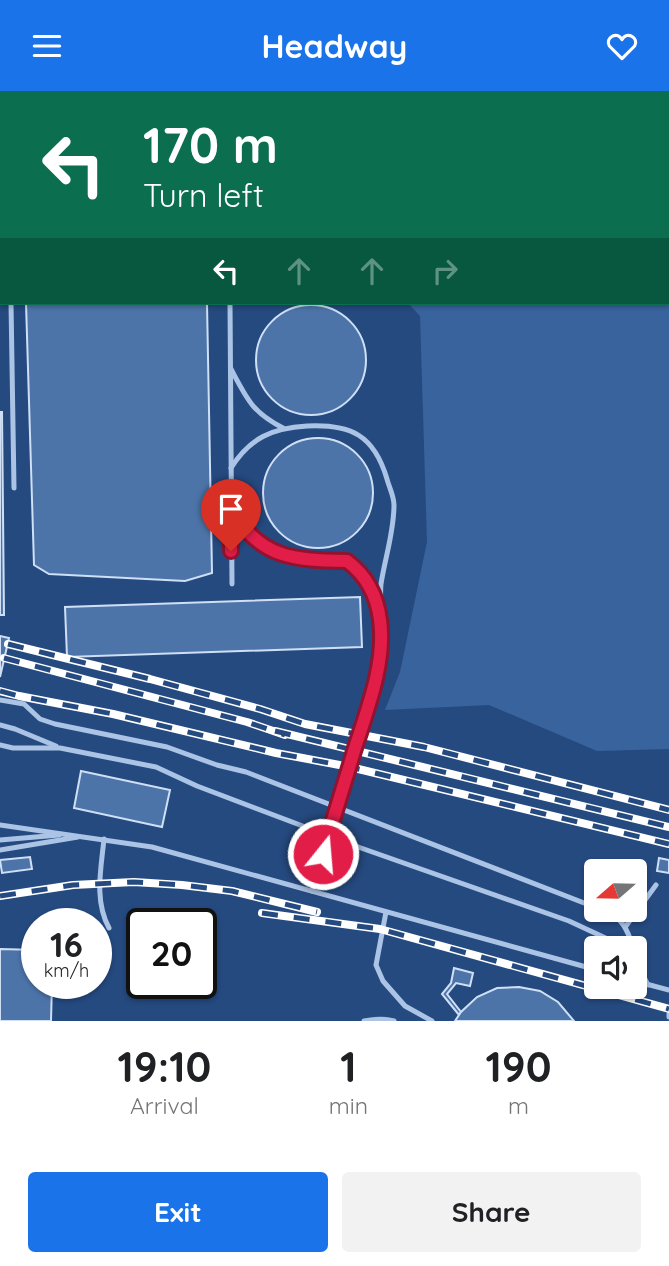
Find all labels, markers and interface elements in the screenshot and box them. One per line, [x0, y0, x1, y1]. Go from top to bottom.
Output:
text: Headway [262, 26, 407, 66]
icon: menu [28, 27, 66, 65]
icon: heart [603, 27, 641, 65]
text: 170 m [143, 114, 278, 175]
icon: left [28, 119, 119, 210]
text: Turn left [143, 175, 264, 215]
icon: left [207, 252, 245, 290]
icon: ahead [280, 252, 318, 290]
icon: ahead [353, 252, 391, 290]
icon: right [426, 252, 464, 290]
pin [201, 479, 261, 551]
icon: arrive [212, 490, 250, 528]
position arrow [286, 817, 360, 891]
north arrow [584, 859, 648, 922]
map controls [584, 859, 647, 999]
speed limit sign: 20 [126, 908, 217, 999]
text: 16 [50, 922, 83, 966]
button: sound [584, 936, 647, 999]
text: km/h [44, 959, 89, 982]
text: 19:10 [118, 1040, 211, 1093]
text: 1 [340, 1040, 357, 1093]
text: 190 [486, 1040, 551, 1093]
text: Arrival [130, 1091, 199, 1120]
text: min [329, 1091, 368, 1120]
text: m [508, 1091, 529, 1120]
button: Exit [28, 1172, 328, 1252]
button: Share [342, 1172, 641, 1252]

